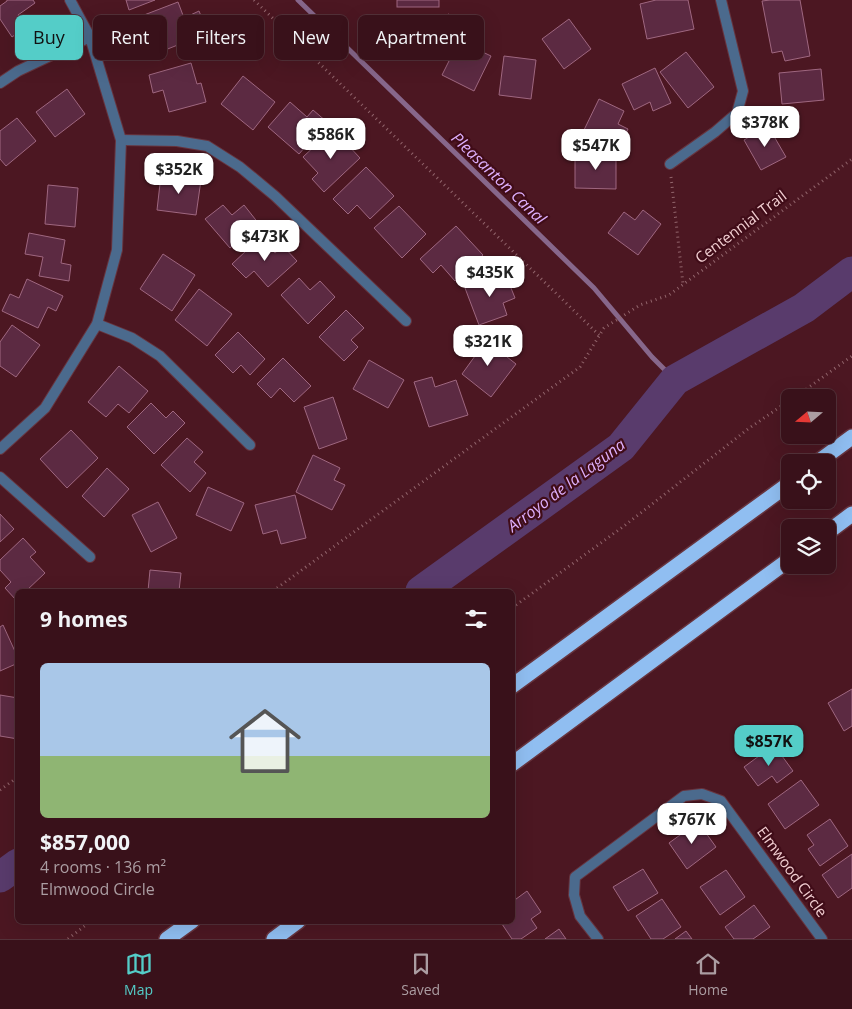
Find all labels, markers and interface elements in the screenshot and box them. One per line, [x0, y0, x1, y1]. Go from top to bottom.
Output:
chip: Buy [15, 15, 83, 60]
chip: Rent [93, 15, 167, 60]
chip: Filters [177, 15, 264, 60]
chip: New [274, 15, 348, 60]
chip: Apartment [358, 15, 484, 60]
pin: $378K [730, 106, 800, 148]
text: $378K [741, 111, 789, 133]
pin: $586K [296, 118, 366, 160]
text: $586K [307, 123, 355, 145]
water label: Pleasanton Canal [447, 127, 552, 230]
pin: $547K [561, 128, 631, 171]
text: $547K [572, 134, 620, 156]
pin: $352K [144, 152, 214, 195]
text: $352K [155, 158, 203, 180]
street label: Centennial Trail [691, 185, 790, 267]
pin: $473K [230, 220, 300, 262]
text: $473K [241, 225, 289, 247]
pin: $435K [455, 256, 525, 298]
text: $435K [466, 261, 514, 283]
pin: $321K [453, 324, 523, 367]
text: $321K [464, 330, 512, 352]
north arrow [781, 389, 836, 444]
map controls [781, 389, 836, 574]
water label: Arroyo de la Laguna [502, 433, 629, 537]
button: locate [781, 454, 836, 509]
button: layers [781, 519, 836, 574]
text: 9 homes [40, 605, 128, 633]
icon: filters [462, 605, 490, 633]
icon: home [220, 696, 310, 786]
pin: $857K [734, 724, 804, 767]
text: $857K [745, 730, 793, 752]
pin: $767K [657, 802, 727, 845]
text: $767K [668, 808, 716, 830]
street label: Elmwood Circle [753, 822, 832, 921]
text: $857,000 [40, 828, 130, 856]
text: 4 rooms · 136 m² [40, 856, 166, 878]
text: Elmwood Circle [40, 878, 155, 900]
tab: Map [124, 950, 153, 999]
tab: Saved [401, 950, 440, 999]
tab: Home [688, 950, 728, 999]

